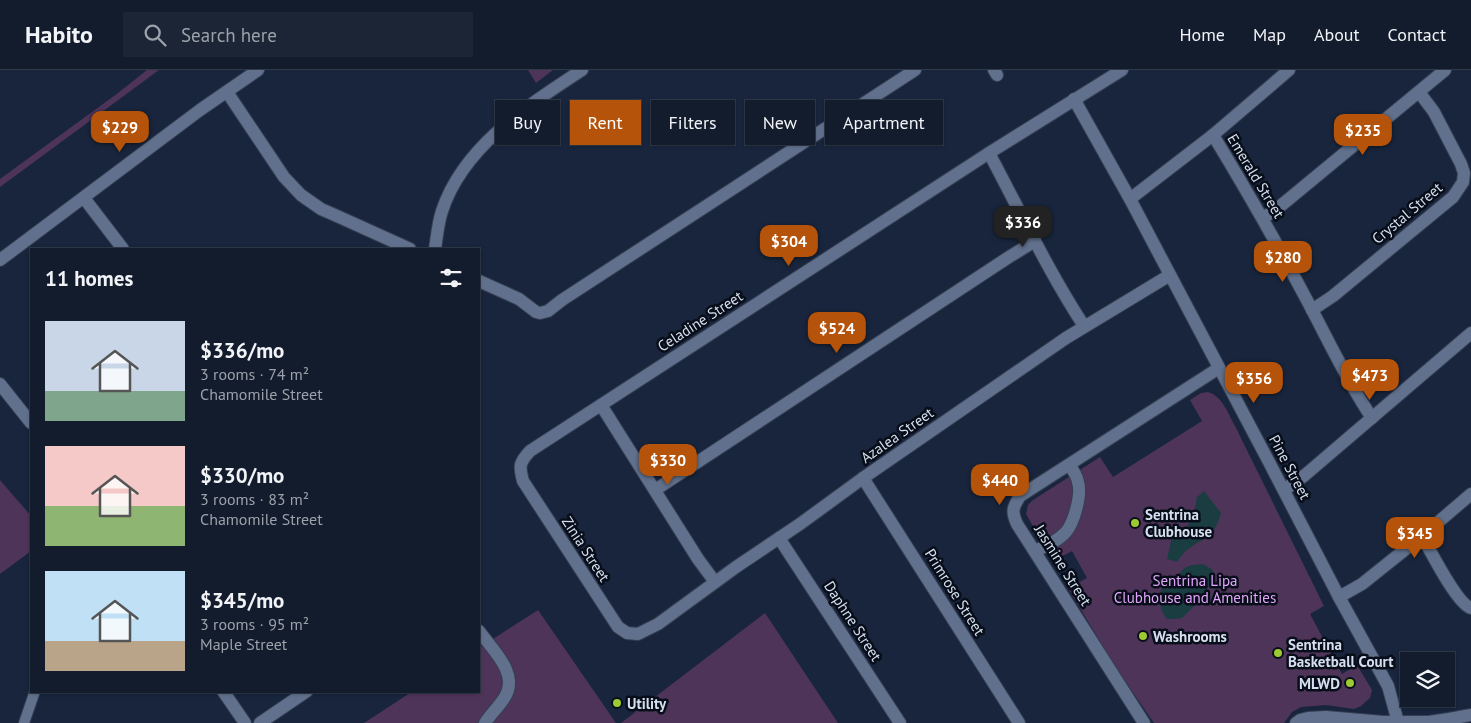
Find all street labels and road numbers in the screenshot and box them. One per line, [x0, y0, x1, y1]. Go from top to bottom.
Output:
street label: Emerald Street [1223, 130, 1289, 222]
street label: Crystal Street [1368, 178, 1446, 248]
street label: Celadine Street [654, 286, 746, 356]
street label: Azalea Street [857, 403, 937, 467]
street label: Pine Street [1265, 431, 1315, 503]
street label: Zinia Street [558, 513, 614, 585]
street label: Jasmine Street [1030, 520, 1096, 609]
street label: Primrose Street [921, 545, 989, 639]
street label: Daphne Street [820, 577, 886, 665]

